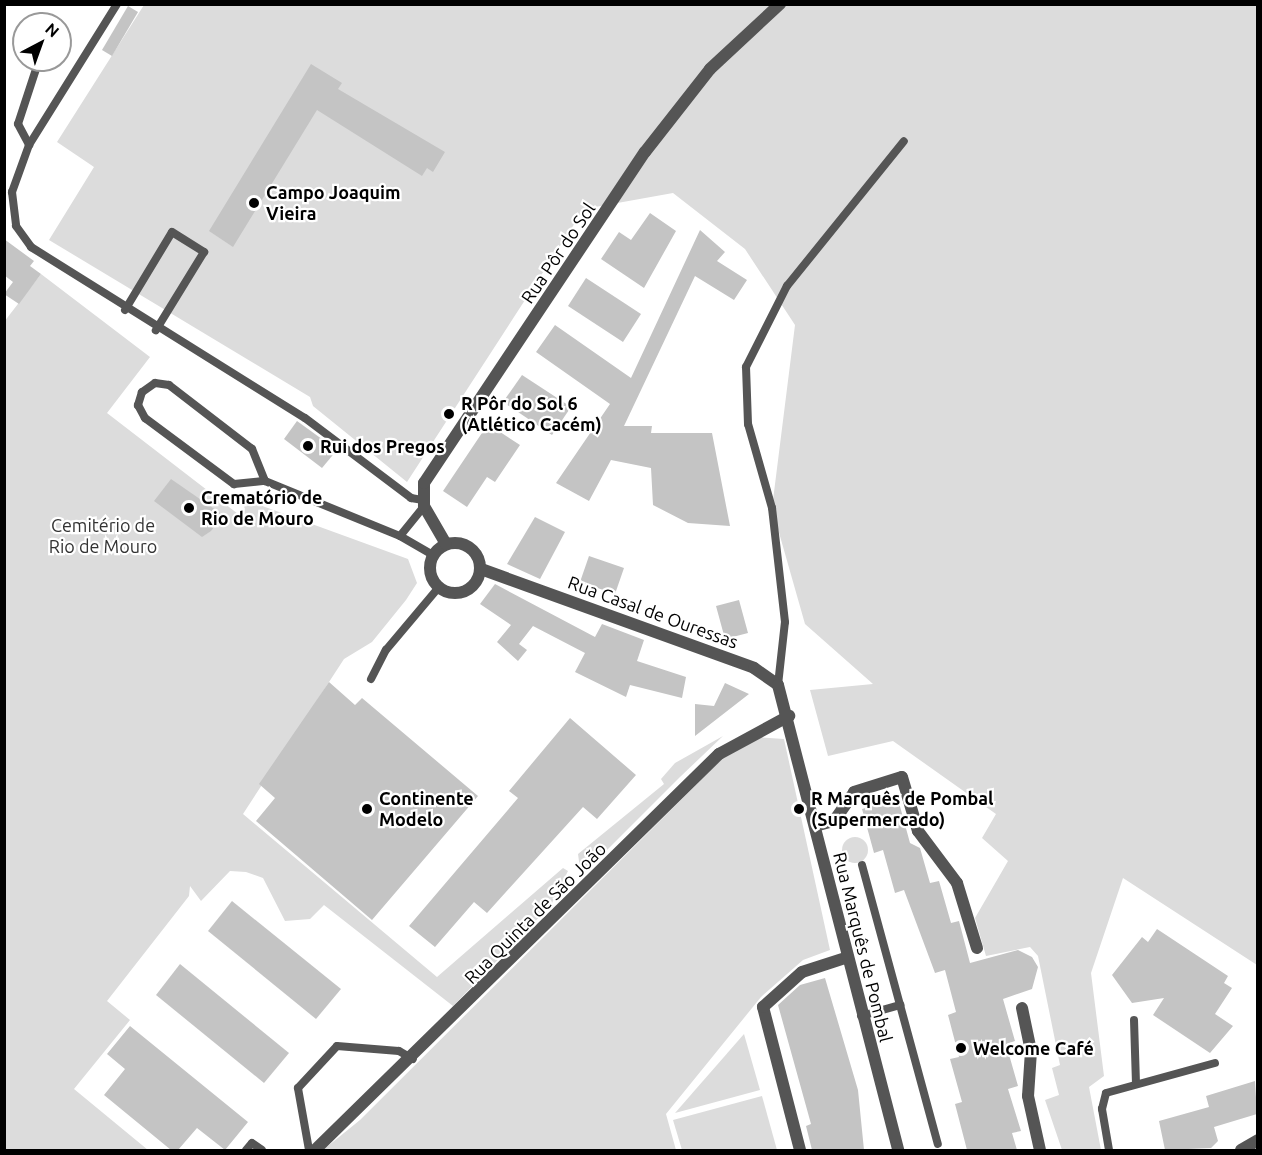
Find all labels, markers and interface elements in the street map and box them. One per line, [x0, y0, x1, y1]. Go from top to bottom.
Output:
north arrow [12, 12, 72, 72]
text: N [42, 19, 63, 41]
place label: Campo Joaquim Vieira [266, 182, 401, 224]
marker: Campo Joaquim Vieira [247, 196, 261, 210]
street label: Rua Pôr do Sol [516, 199, 600, 307]
place label: R Pôr do Sol 6 (Atlético Cacém) [461, 393, 602, 436]
marker: R Pôr do Sol 6 (Atlético Cacém) [442, 407, 456, 421]
place label: Rui dos Pregos [320, 435, 445, 457]
marker: Rui dos Pregos [301, 439, 315, 453]
place label: Crematório de Rio de Mouro [201, 487, 322, 530]
marker: Crematório de Rio de Mouro [182, 501, 196, 515]
park label: Cemitério de Rio de Mouro [49, 515, 157, 558]
street label: Rua Casal de Ouressas [565, 571, 741, 653]
place label: Continente Modelo [379, 788, 474, 830]
place label: R Marquês de Pombal (Supermercado) [811, 788, 993, 830]
marker: Continente Modelo [360, 802, 374, 816]
marker: R Marquês de Pombal (Supermercado) [792, 802, 806, 816]
street label: Rua Quinta de São João [460, 838, 610, 988]
street label: Rua Marquês de Pombal [829, 850, 897, 1044]
place label: Welcome Café [973, 1037, 1094, 1059]
marker: Welcome Café [954, 1041, 968, 1055]

